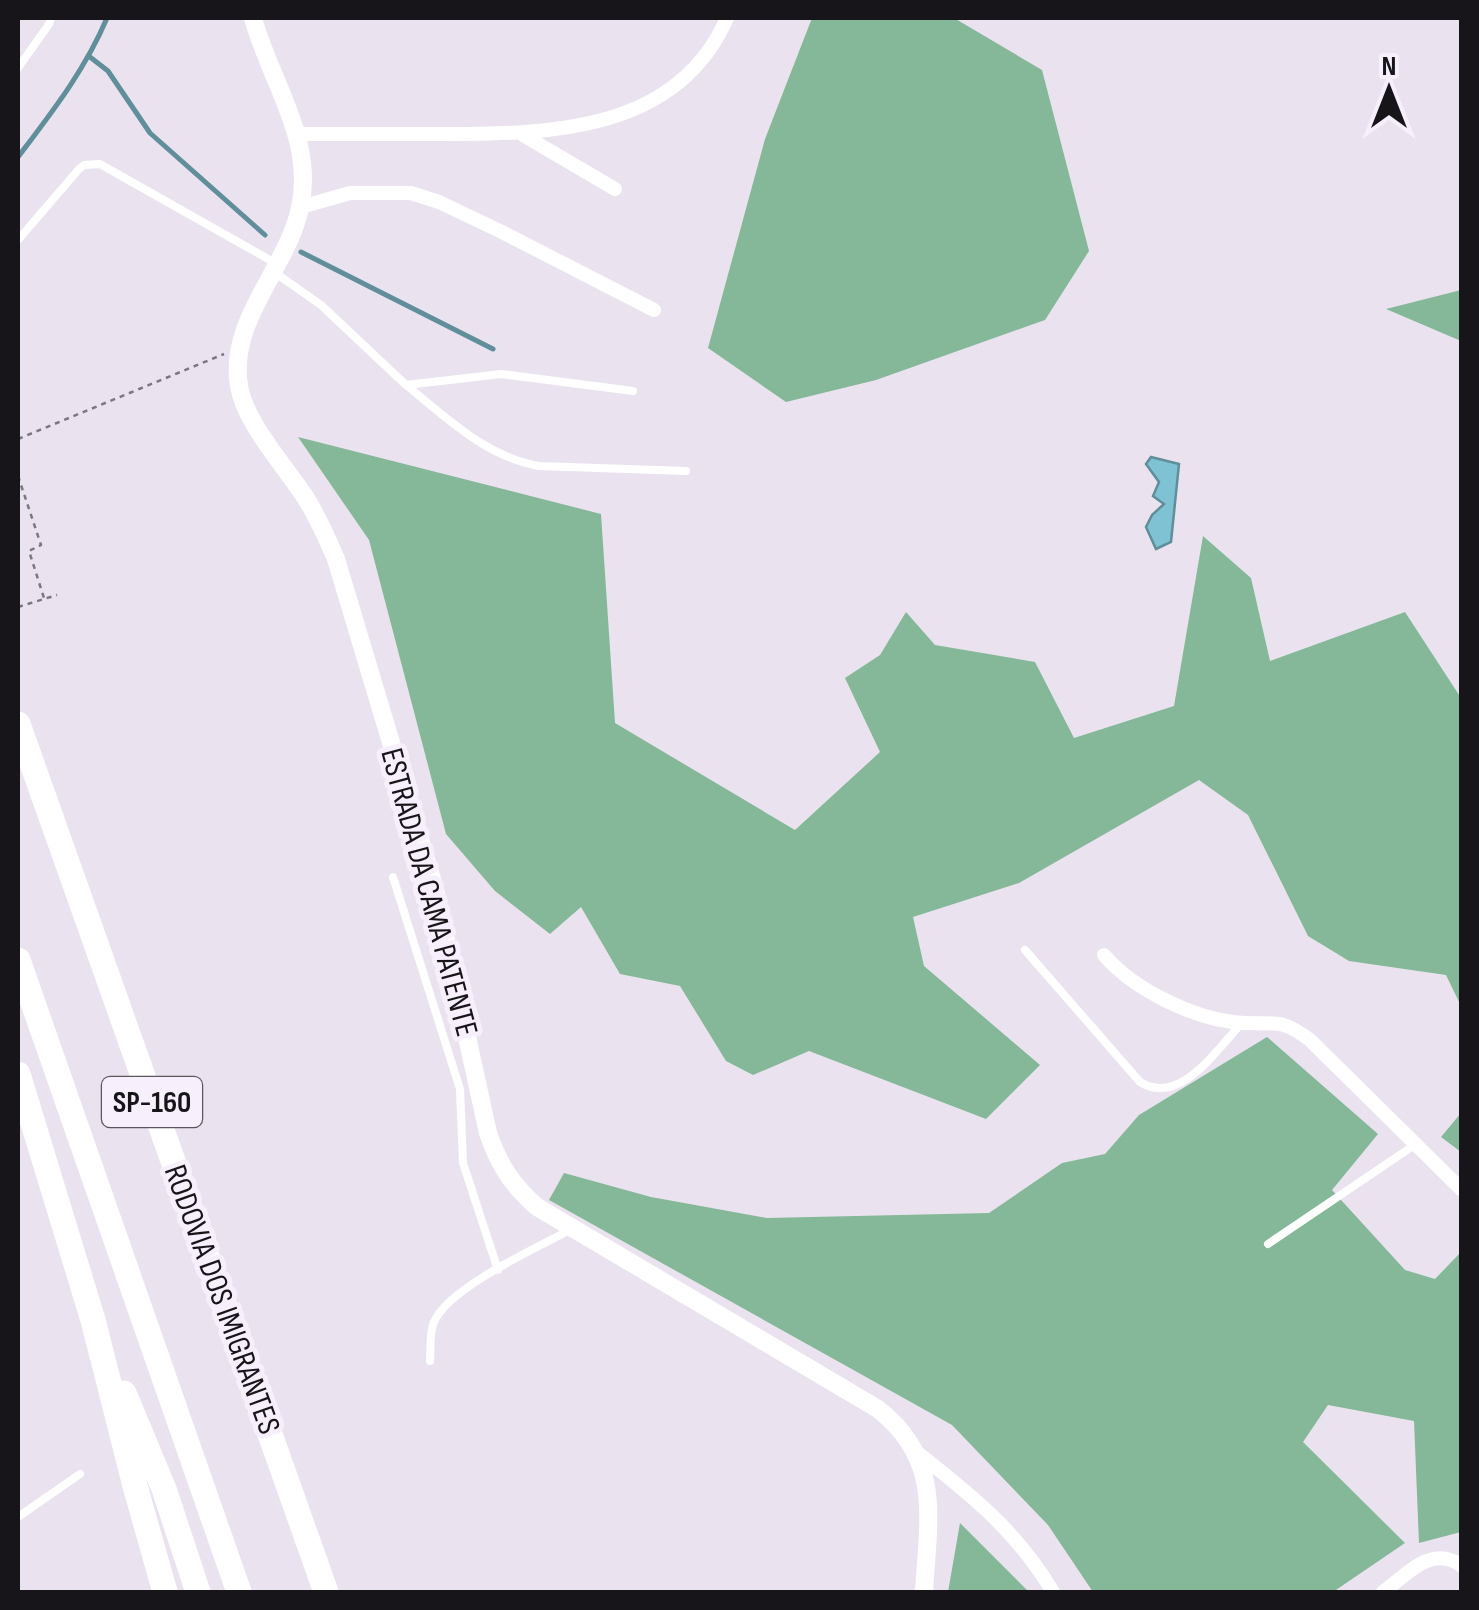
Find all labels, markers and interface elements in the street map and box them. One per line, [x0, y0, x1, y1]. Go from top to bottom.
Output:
north arrow [1339, 40, 1439, 140]
text: N [1382, 50, 1396, 83]
street label: ESTRADA DA CAMA PATENTE [371, 744, 486, 1041]
road number: SP-160 [102, 1077, 202, 1127]
street label: RODOVIA DOS IMIGRANTES [155, 1160, 288, 1440]

